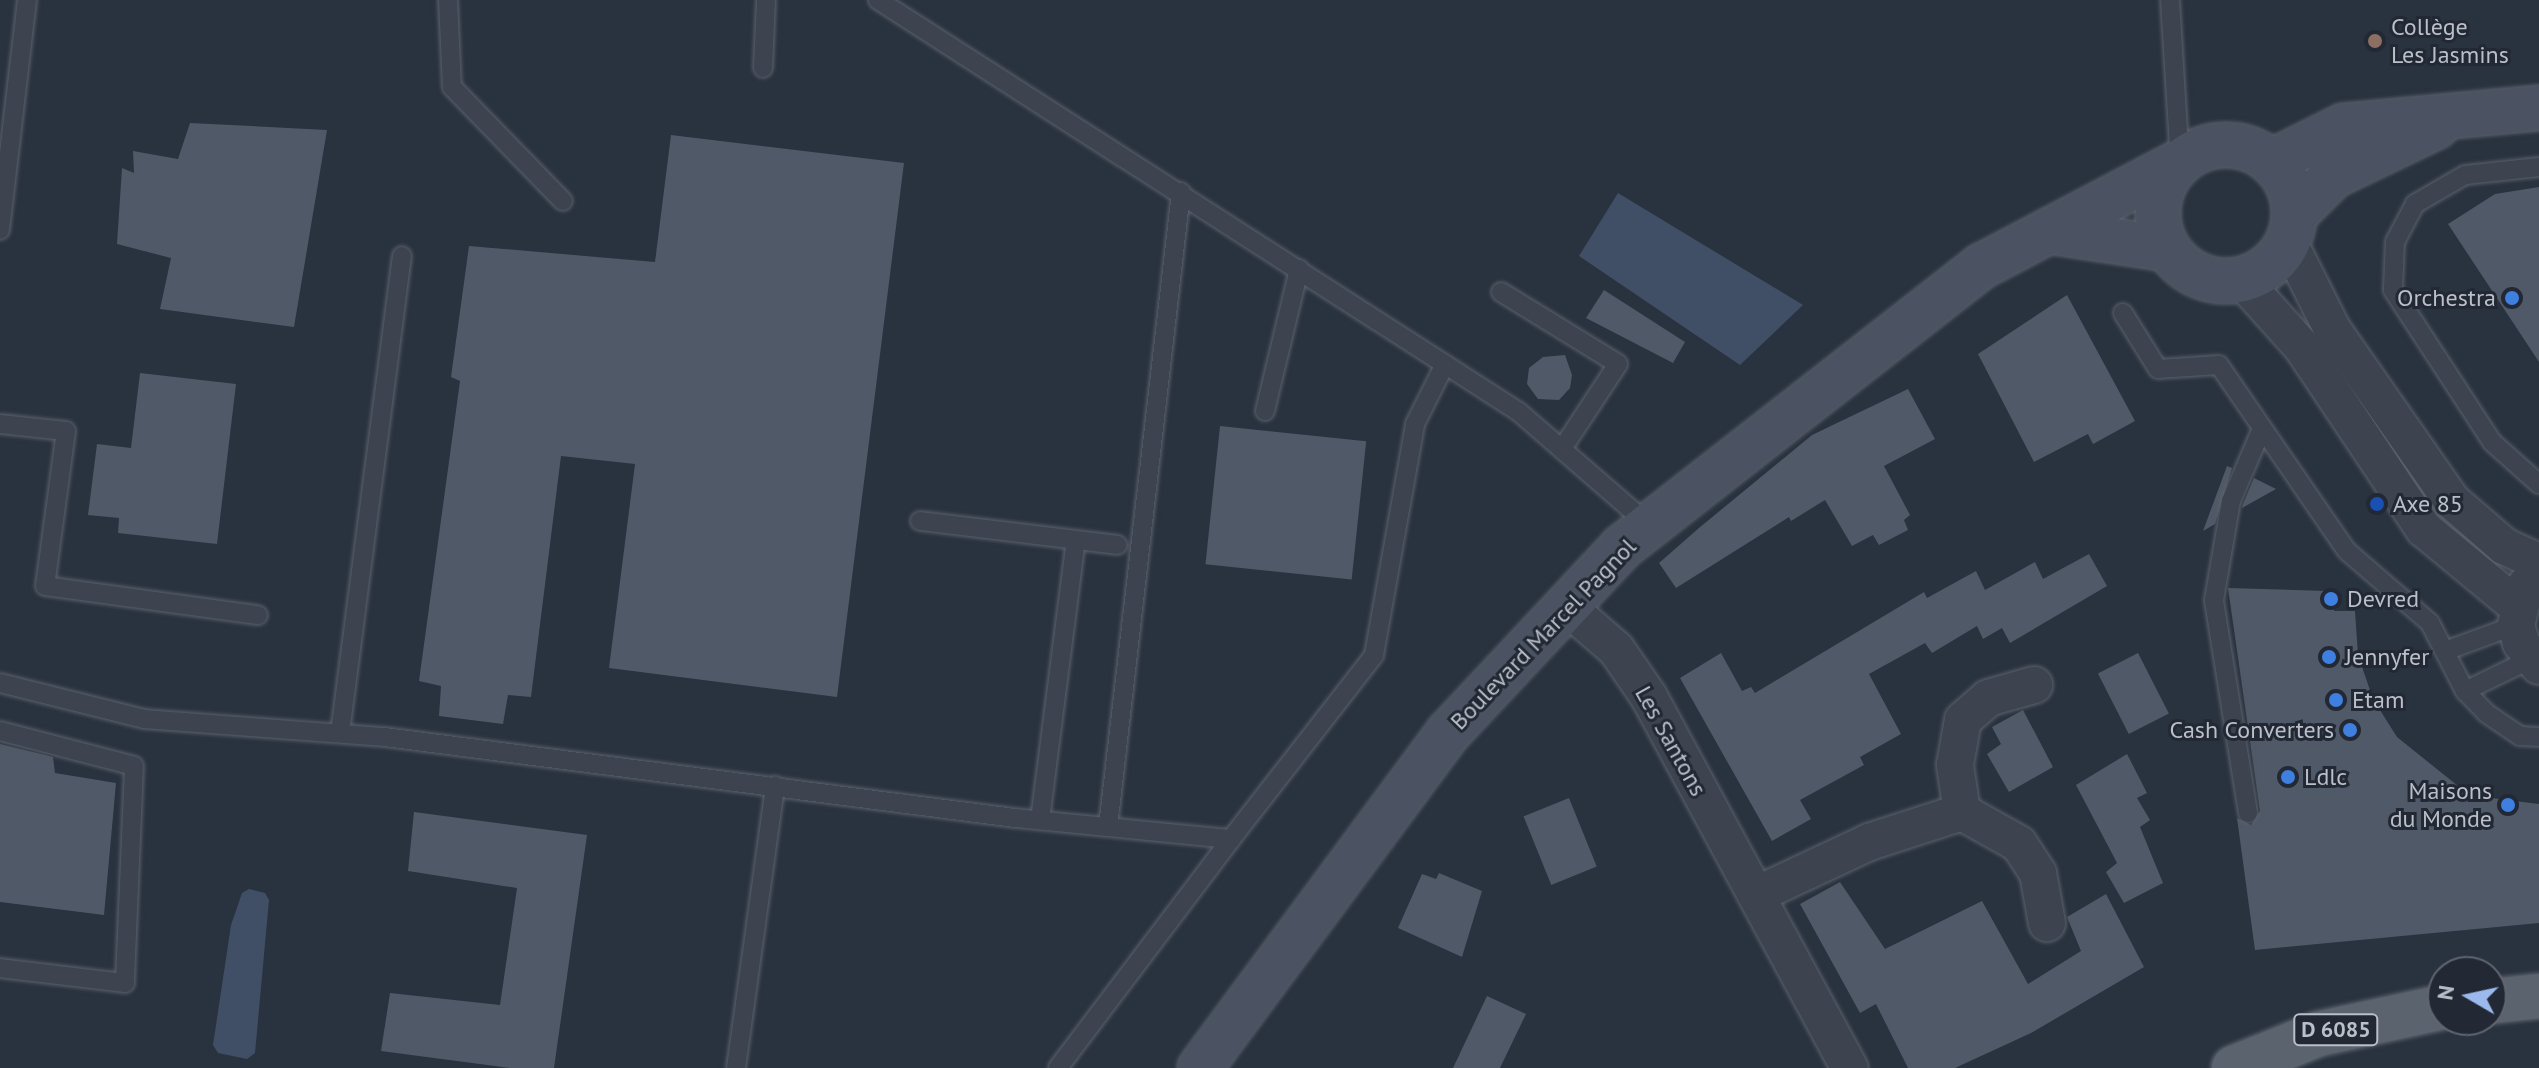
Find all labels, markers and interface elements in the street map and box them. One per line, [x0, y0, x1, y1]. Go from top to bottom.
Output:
place label: Collège Les Jasmins [2391, 13, 2509, 69]
marker: Collège Les Jasmins [2366, 32, 2384, 50]
place label: Orchestra [2397, 284, 2496, 312]
marker: Orchestra [2503, 289, 2521, 307]
place label: Axe 85 [2393, 490, 2463, 518]
marker: Axe 85 [2368, 495, 2386, 513]
street label: Boulevard Marcel Pagnol [1444, 532, 1642, 736]
place label: Devred [2347, 585, 2419, 613]
marker: Devred [2322, 590, 2340, 608]
place label: Jennyfer [2345, 643, 2429, 671]
marker: Jennyfer [2320, 648, 2338, 666]
street label: Les Santons [1629, 681, 1713, 801]
place label: Etam [2352, 686, 2404, 714]
marker: Etam [2327, 691, 2345, 709]
place label: Cash Converters [2170, 716, 2334, 744]
marker: Cash Converters [2341, 721, 2359, 739]
place label: Ldlc [2304, 763, 2347, 791]
marker: Ldlc [2279, 768, 2297, 786]
place label: Maisons du Monde [2390, 777, 2492, 833]
marker: Maisons du Monde [2499, 796, 2517, 814]
north arrow [2427, 956, 2507, 1036]
text: N [2430, 983, 2460, 1002]
road number: D 6085 [2292, 1012, 2380, 1048]

